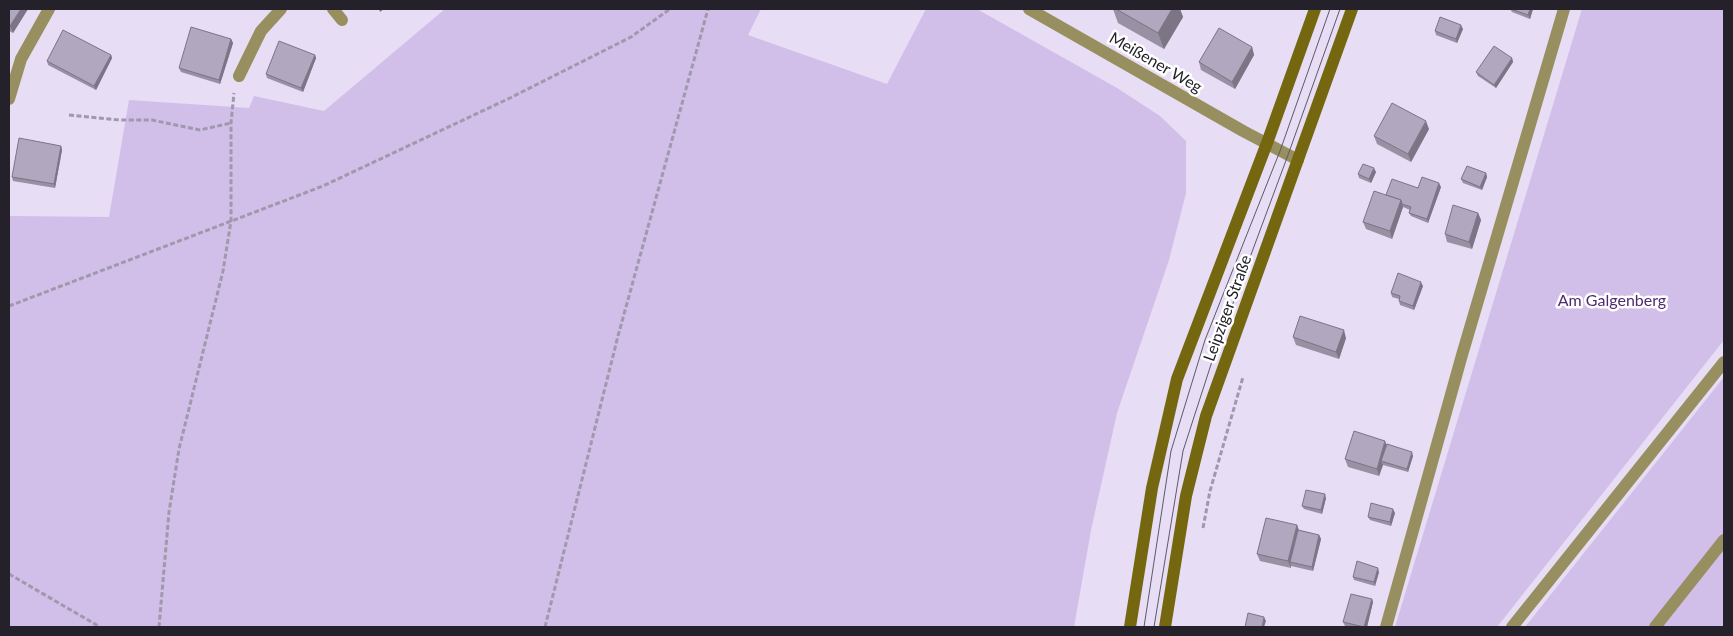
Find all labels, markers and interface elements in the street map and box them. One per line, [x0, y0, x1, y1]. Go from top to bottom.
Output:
street label: Meißener Weg [1107, 27, 1206, 96]
street label: Leipziger Straße [1199, 252, 1255, 363]
park label: Am Galgenberg [1558, 290, 1666, 309]

